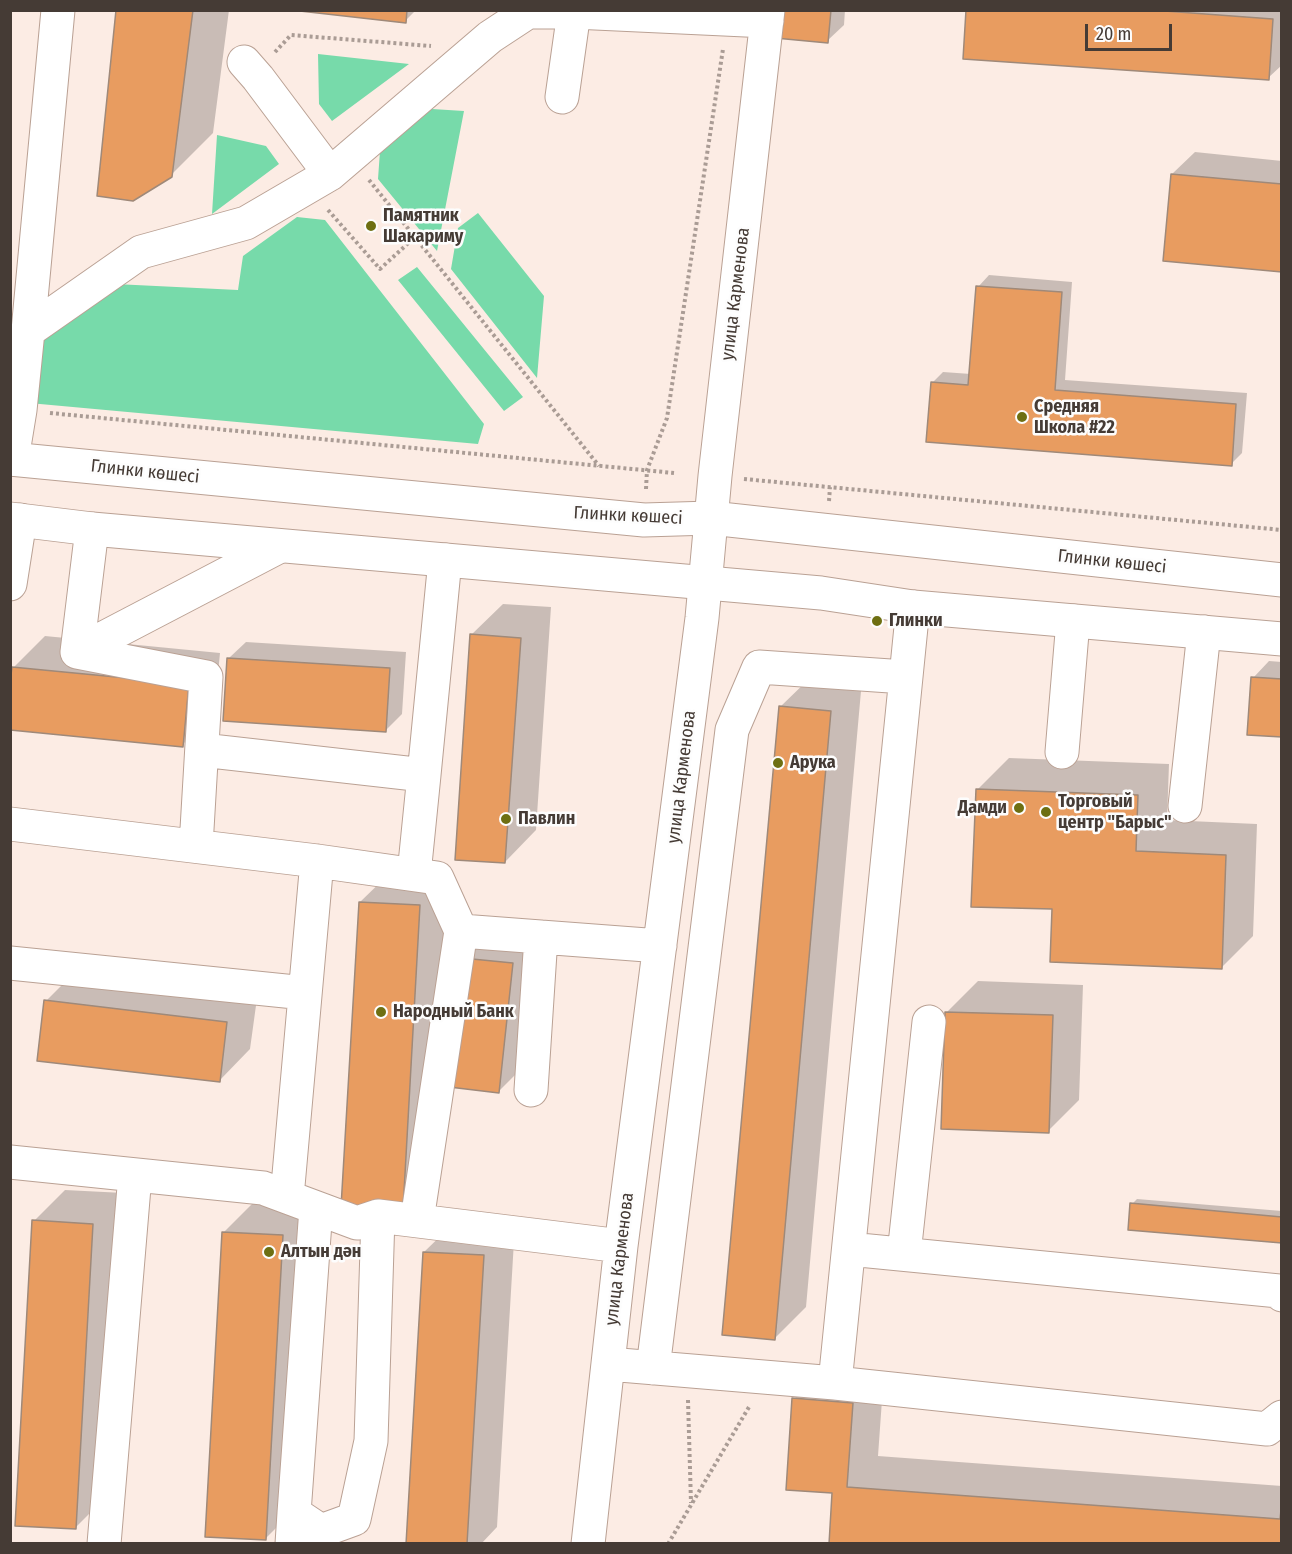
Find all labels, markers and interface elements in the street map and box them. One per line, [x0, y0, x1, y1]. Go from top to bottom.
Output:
scale bar [1088, 12, 1175, 50]
text: 20 m [1096, 23, 1131, 45]
place label: Памятник Шакариму [383, 205, 463, 248]
marker: Памятник Шакариму [364, 219, 378, 233]
street label: улица Карменова [717, 226, 755, 362]
place label: Средняя Школа #22 [1034, 396, 1115, 438]
marker: Средняя Школа #22 [1015, 410, 1029, 424]
street label: Глинки көшесі [90, 456, 200, 488]
street label: Глинки көшесі [573, 502, 683, 530]
street label: Глинки көшесі [1057, 546, 1167, 578]
place label: Глинки [889, 610, 943, 632]
marker: Глинки [870, 614, 884, 628]
street label: улица Карменова [663, 709, 701, 845]
place label: Арука [790, 752, 836, 774]
marker: Арука [771, 756, 785, 770]
place label: Торговый центр "Барыс" [1058, 791, 1172, 834]
place label: Дамди [958, 797, 1007, 819]
marker: Дамди [1012, 801, 1026, 815]
marker: Торговый центр "Барыс" [1039, 805, 1053, 819]
place label: Павлин [518, 808, 575, 830]
marker: Павлин [499, 812, 513, 826]
place label: Народный Банк [393, 1001, 514, 1023]
marker: Народный Банк [374, 1005, 388, 1019]
street label: улица Карменова [601, 1191, 639, 1327]
place label: Алтын дән [281, 1241, 361, 1263]
marker: Алтын дән [262, 1245, 276, 1259]

